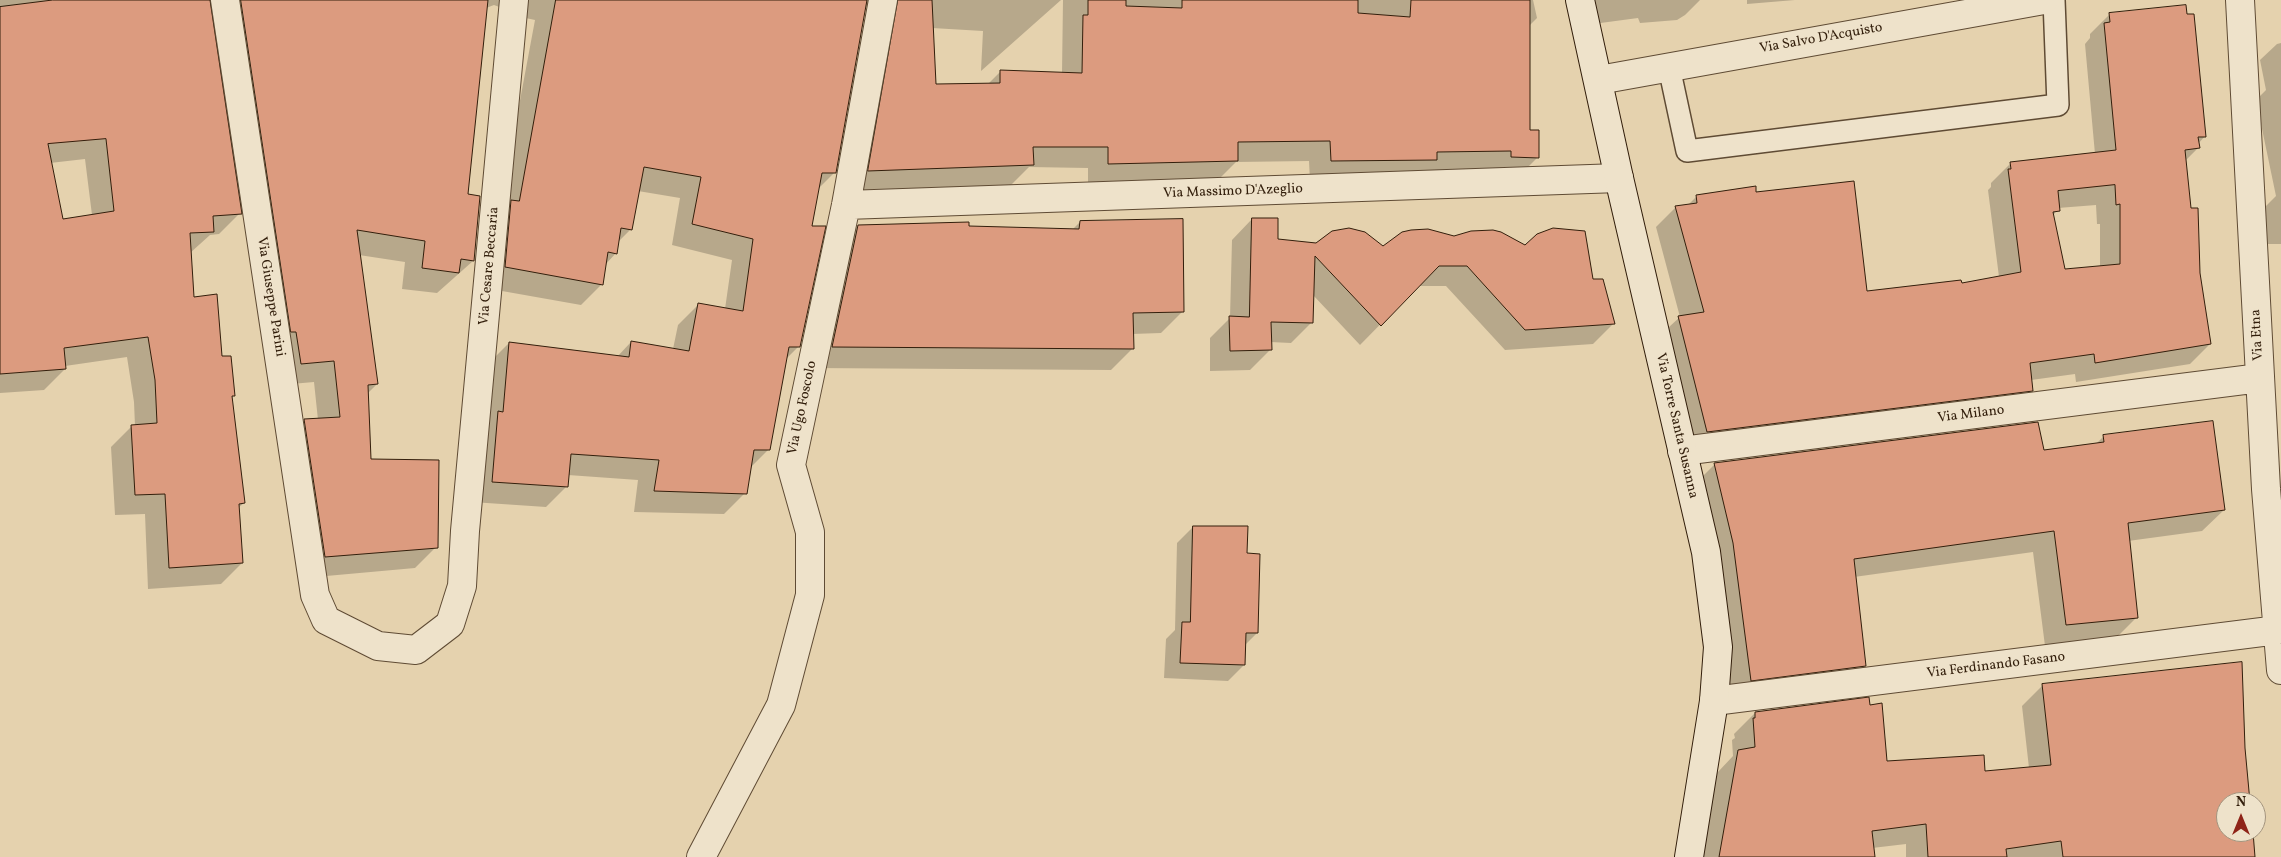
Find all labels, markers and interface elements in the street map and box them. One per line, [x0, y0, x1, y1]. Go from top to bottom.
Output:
street label: Via Salvo D'Acquisto [1758, 20, 1884, 58]
street label: Via Massimo D'Azeglio [1163, 181, 1303, 203]
street label: Via Cesare Beccaria [476, 206, 504, 326]
street label: Via Giuseppe Parini [252, 236, 288, 358]
street label: Via Etna [2248, 309, 2268, 361]
street label: Via Torre Santa Susanna [1651, 352, 1701, 500]
street label: Via Ugo Foscolo [785, 360, 821, 456]
street label: Via Milano [1937, 403, 2005, 427]
street label: Via Ferdinando Fasano [1926, 649, 2066, 683]
north arrow [2216, 792, 2266, 842]
text: N [2236, 793, 2246, 812]

